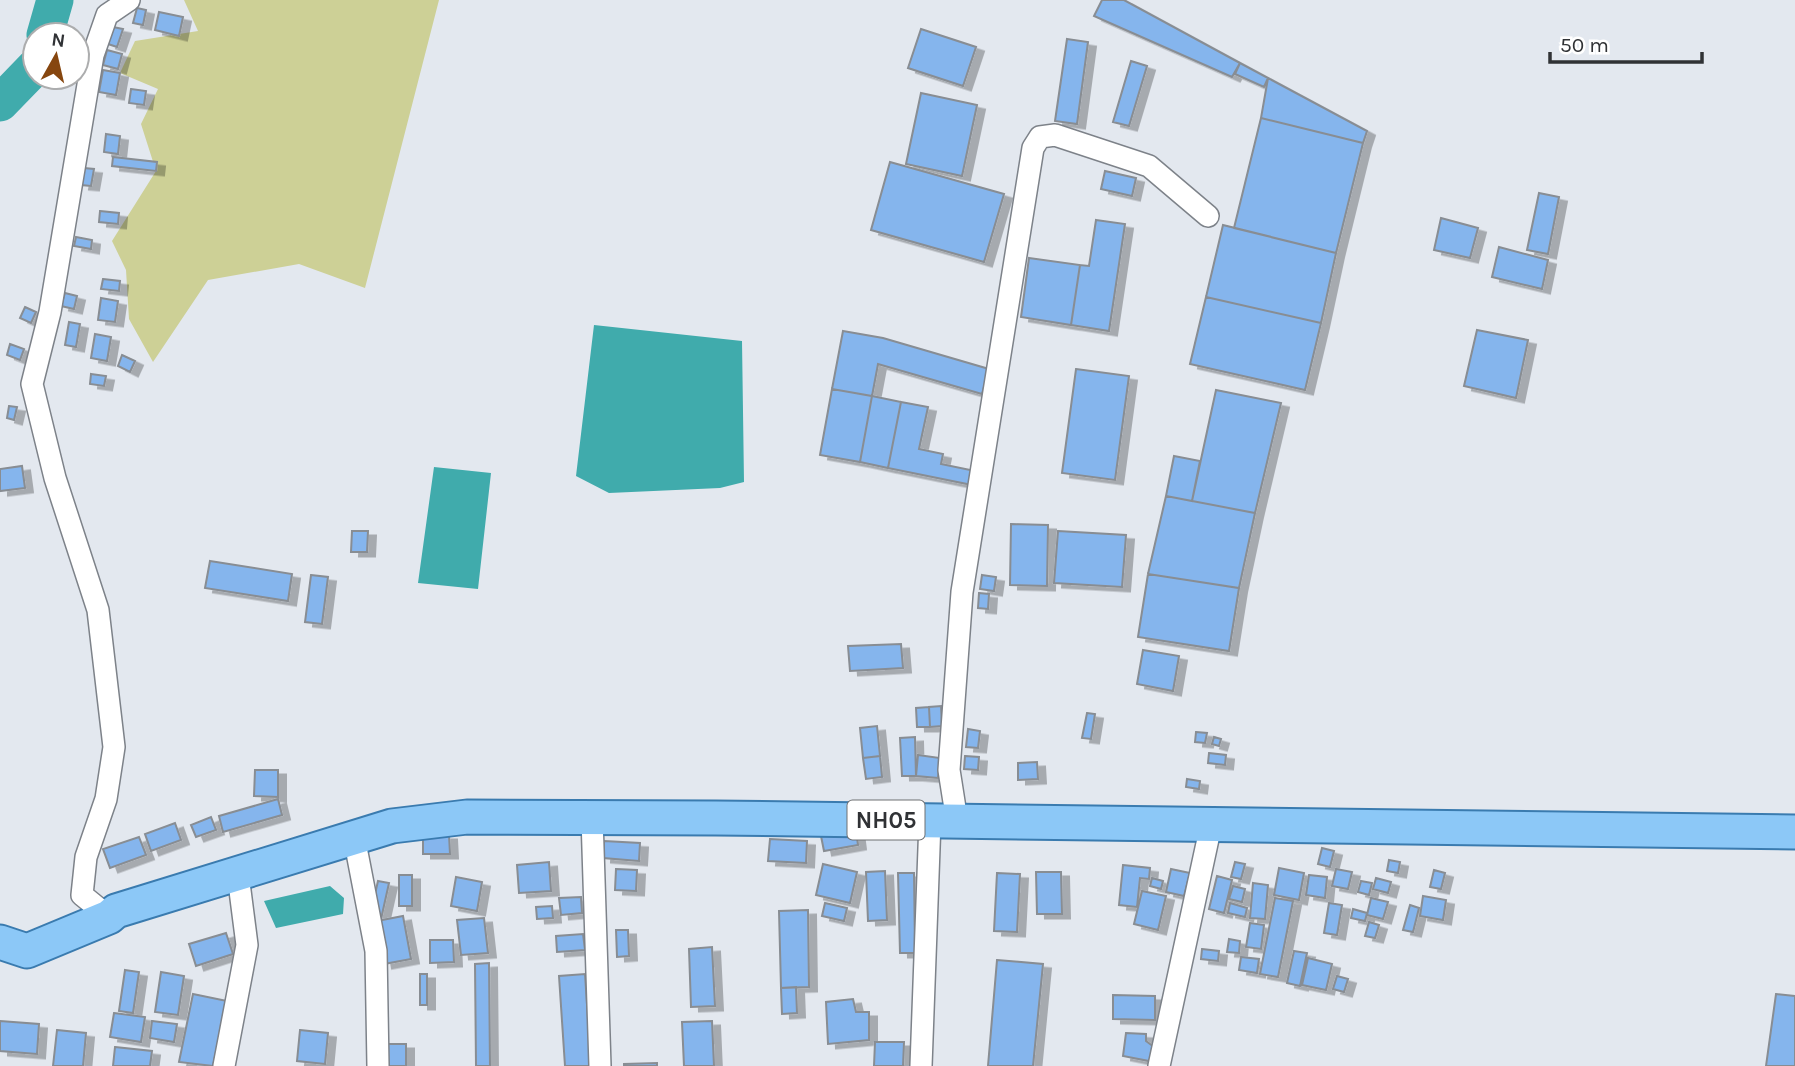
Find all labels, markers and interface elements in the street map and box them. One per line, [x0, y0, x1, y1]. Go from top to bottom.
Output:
north arrow [21, 21, 91, 91]
scale bar [1550, 21, 1702, 65]
text: N [50, 28, 67, 52]
text: 50 m [1560, 33, 1609, 57]
road number: NH05 [848, 800, 924, 840]

